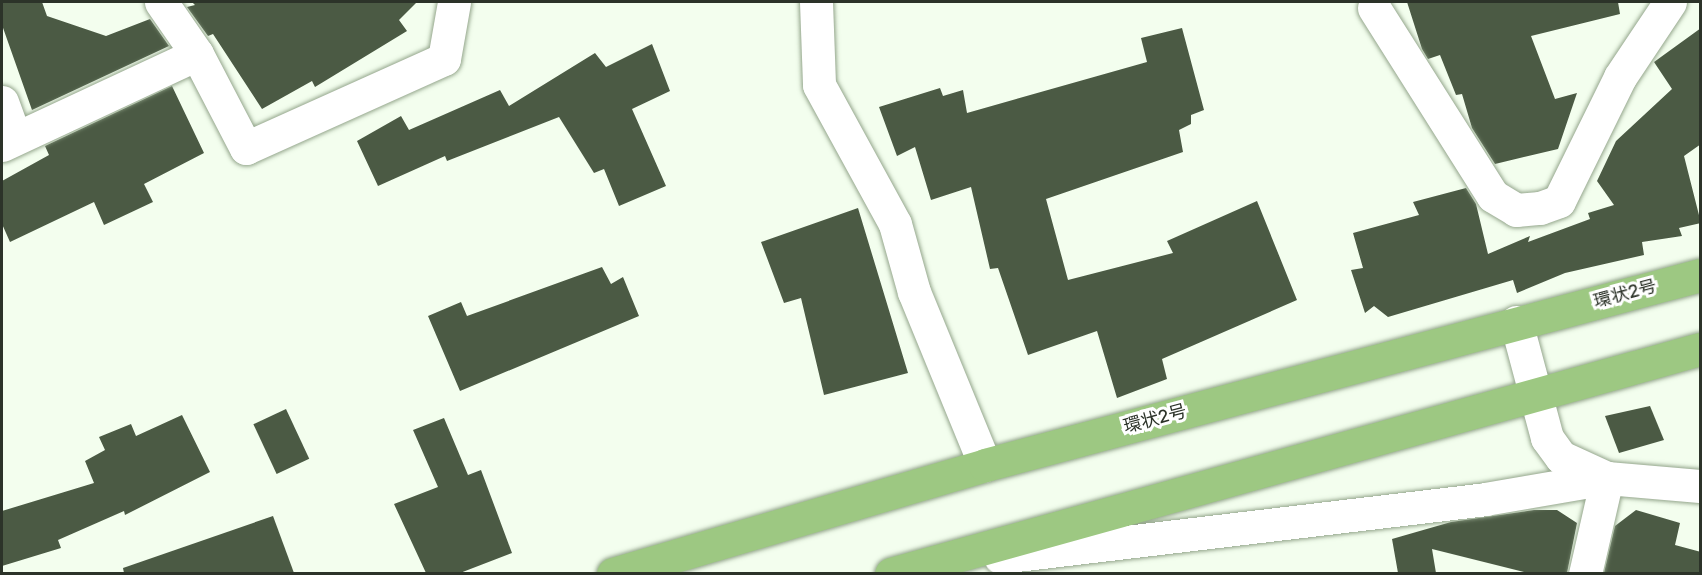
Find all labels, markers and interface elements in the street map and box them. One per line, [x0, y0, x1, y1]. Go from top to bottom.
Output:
street label: 環状2号 [1591, 275, 1659, 313]
street label: 環状2号 [1121, 400, 1189, 438]

